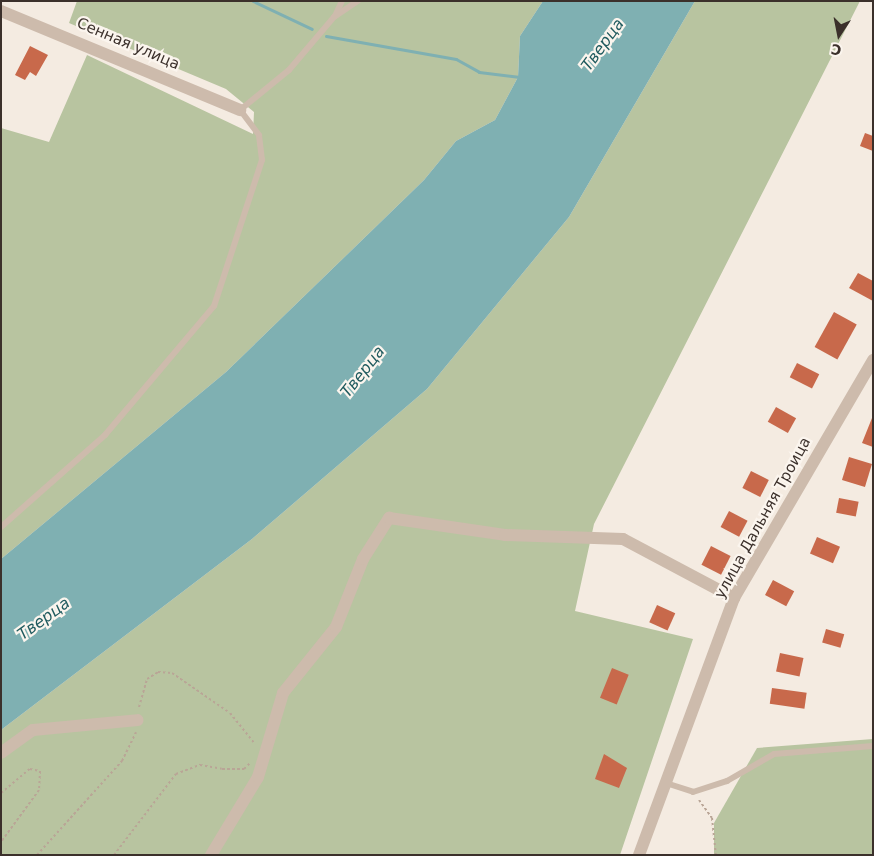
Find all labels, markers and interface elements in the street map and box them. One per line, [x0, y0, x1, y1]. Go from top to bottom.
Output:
north arrow [814, 10, 864, 60]
street label: Сенная улица [74, 14, 182, 74]
water label: Тверца [578, 15, 628, 75]
text: С [830, 41, 843, 59]
water label: Тверца [337, 342, 389, 402]
street label: улица Дальняя Троица [711, 434, 815, 602]
water label: Тверца [14, 594, 74, 644]

